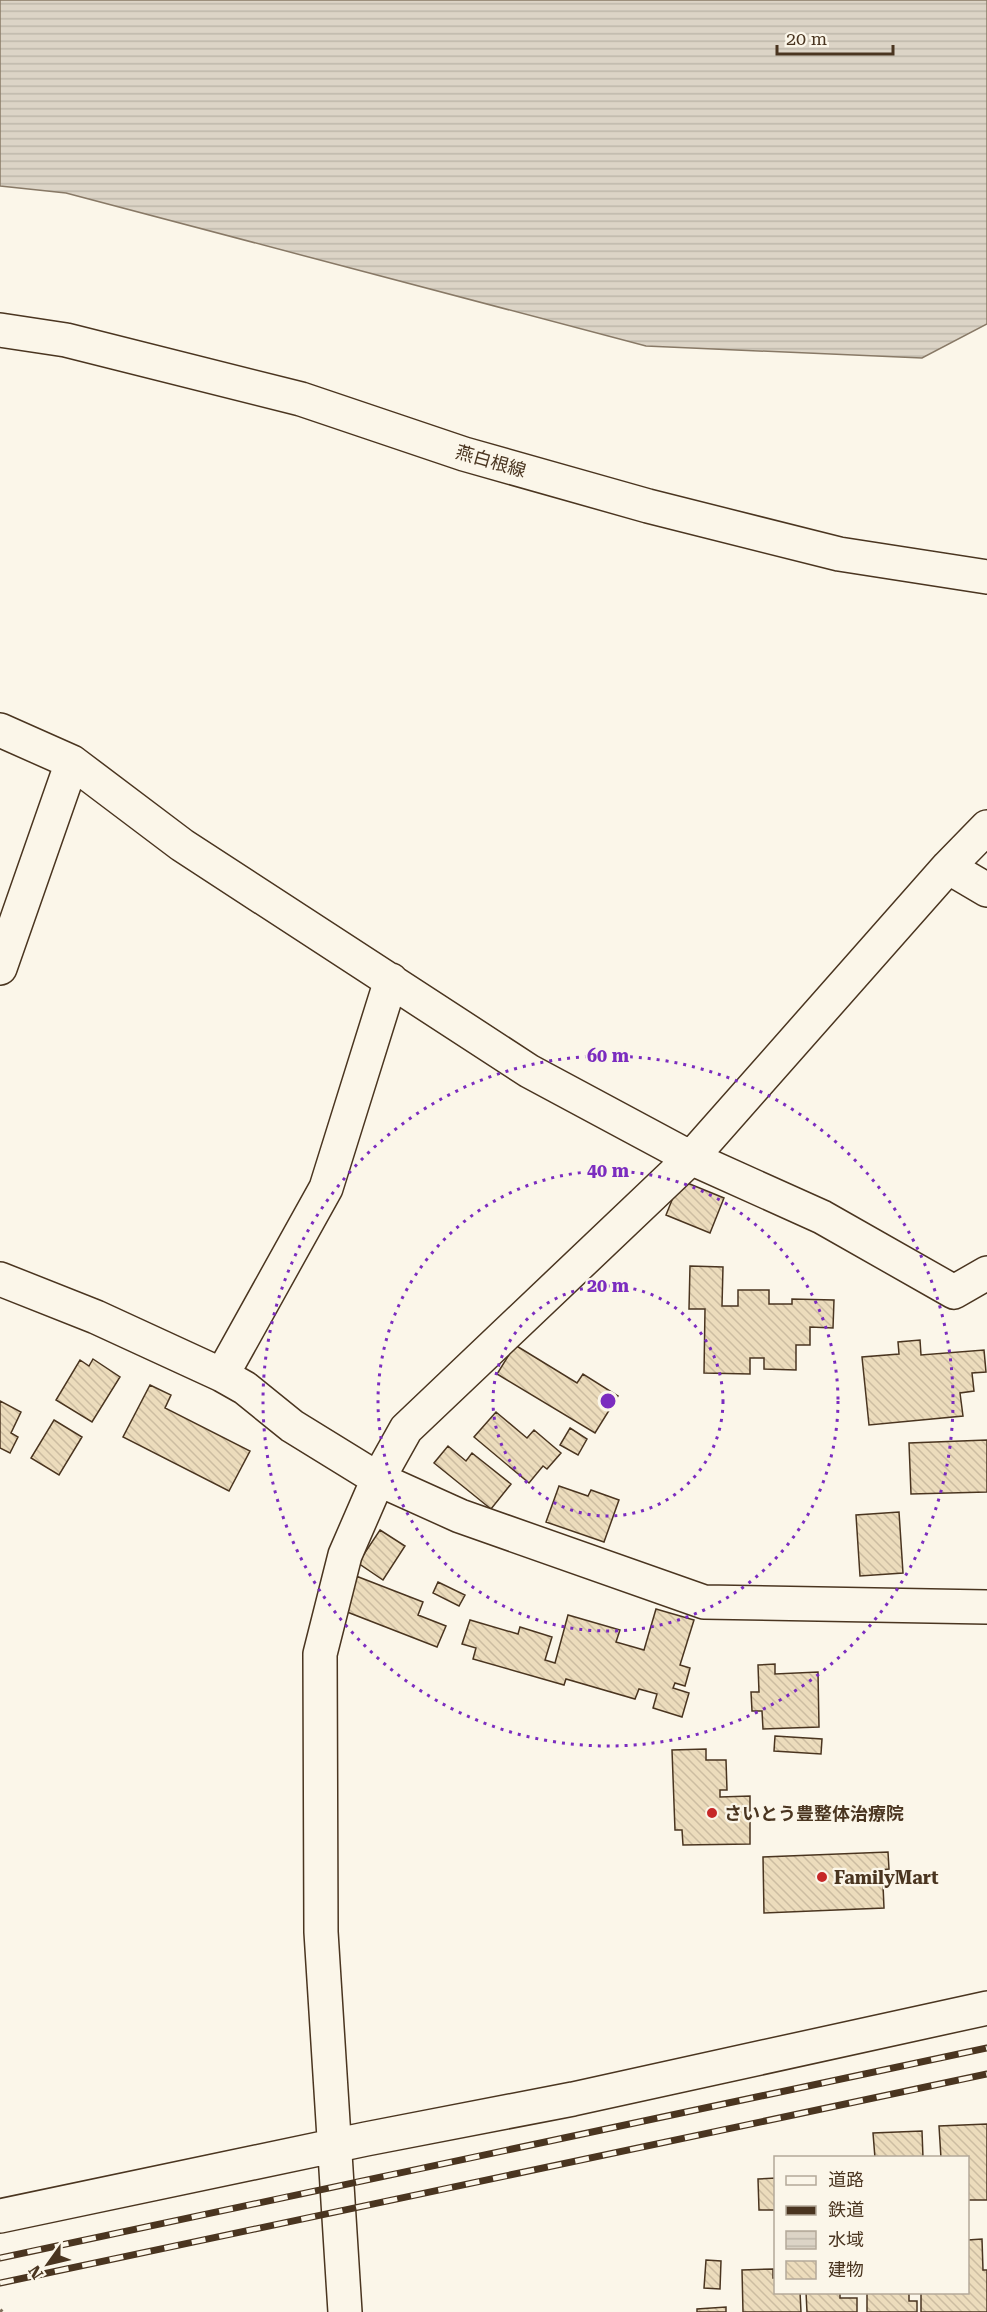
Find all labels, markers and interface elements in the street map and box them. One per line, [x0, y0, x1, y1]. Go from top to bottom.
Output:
scale bar [777, 18, 892, 56]
text: 20 m [786, 28, 827, 49]
street label: 燕白根線 [454, 441, 528, 481]
text: 60 m [587, 1045, 630, 1066]
text: 40 m [587, 1160, 630, 1181]
text: 20 m [587, 1275, 630, 1296]
centre of rings [598, 1391, 618, 1411]
place label: さいとう豊整体治療院 [724, 1803, 904, 1824]
marker: さいとう豊整体治療院 [705, 1806, 719, 1820]
place label: FamilyMart [834, 1867, 939, 1888]
marker: FamilyMart [815, 1870, 829, 1884]
legend [774, 2156, 969, 2294]
text: 道路 [828, 2169, 864, 2190]
text: 鉄道 [828, 2199, 864, 2220]
text: 水域 [828, 2229, 864, 2250]
north arrow [18, 2234, 78, 2294]
text: 建物 [828, 2259, 864, 2280]
text: N [25, 2262, 47, 2283]

